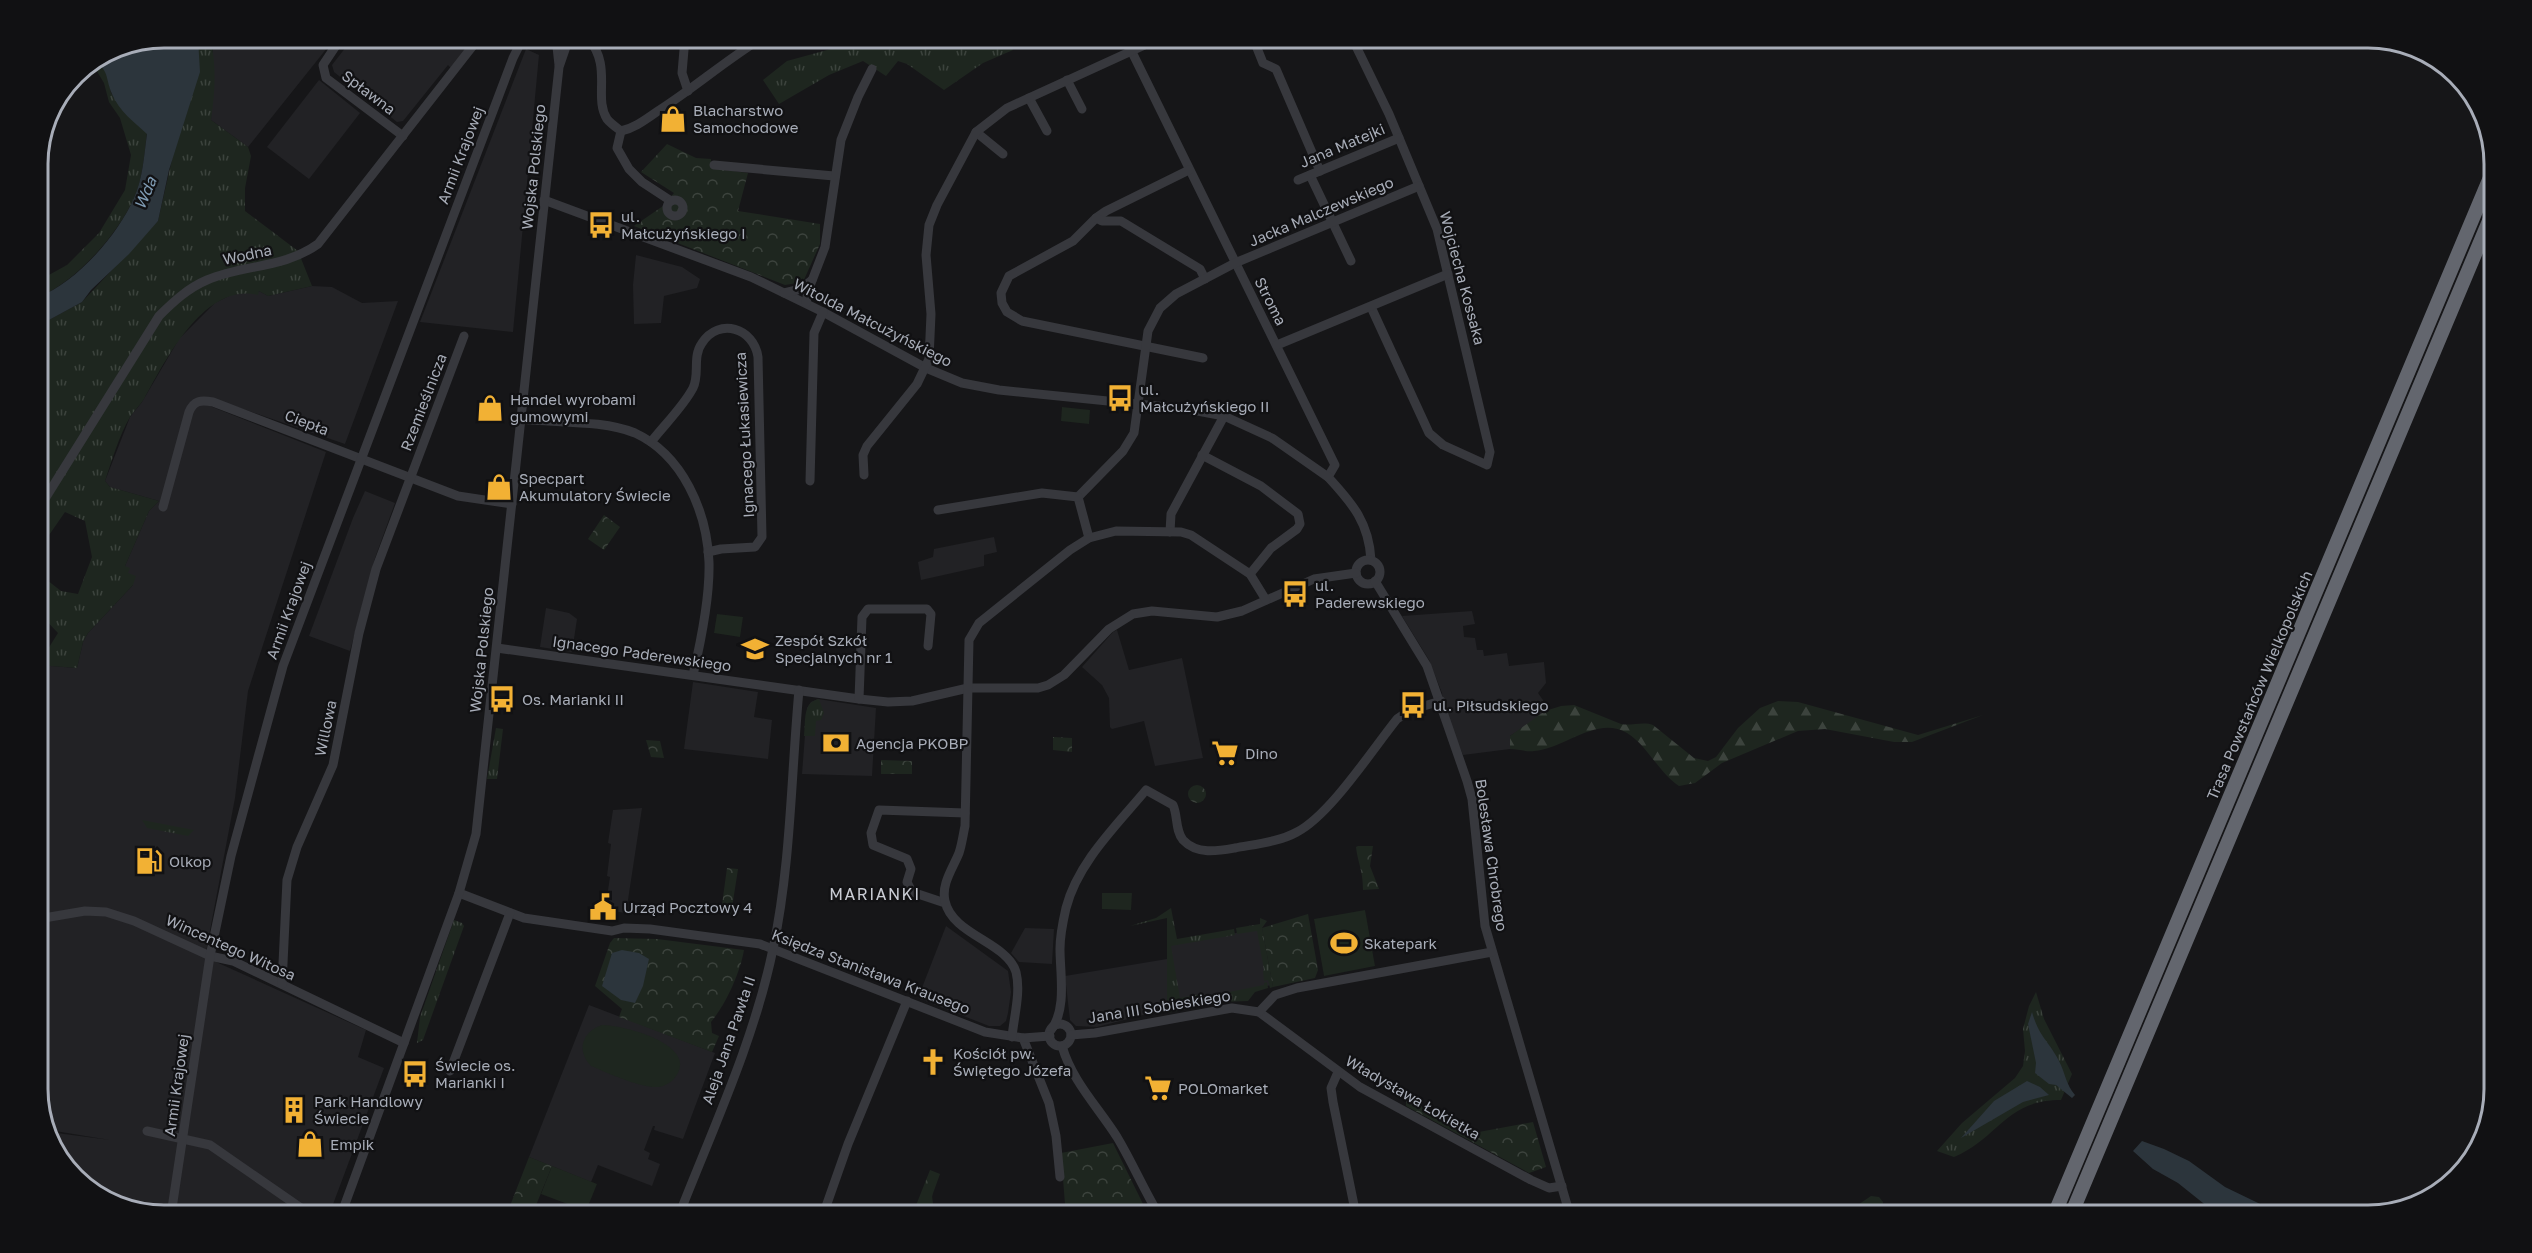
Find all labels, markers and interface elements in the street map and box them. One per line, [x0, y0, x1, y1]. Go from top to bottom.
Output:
street label: Spławna [339, 66, 399, 118]
place label: Blacharstwo Samochodowe [693, 101, 799, 136]
street label: Wojska Polskiego [517, 103, 549, 231]
street label: Armii Krajowej [433, 104, 487, 206]
shop icon: Blacharstwo Samochodowe [658, 104, 688, 134]
street label: Jana Matejki [1297, 119, 1387, 171]
street label: Jacka Malczewskiego [1246, 172, 1396, 250]
water label: Wda [129, 173, 161, 212]
place label: ul. Małcużyńskiego I [621, 207, 746, 242]
street label: Wojciecha Kossaka [1437, 209, 1489, 347]
bus stop icon: ul. Małcużyńskiego I [586, 210, 616, 240]
street label: Wodna [221, 240, 273, 268]
street label: Witolda Małcużyńskiego [791, 274, 955, 370]
street label: Stroma [1251, 274, 1291, 328]
street label: Rzemieślnicza [396, 351, 450, 453]
street label: Ignacego Łukasiewicza [731, 352, 757, 518]
place label: ul. Małcużyńskiego II [1140, 380, 1270, 415]
bus stop icon: ul. Małcużyńskiego II [1105, 383, 1135, 413]
place label: Handel wyrobami gumowymi [510, 390, 636, 425]
shop icon: Handel wyrobami gumowymi [475, 393, 505, 423]
street label: Ciepła [282, 405, 332, 439]
place label: Specpart Akumulatory Świecie [519, 469, 671, 504]
shop icon: Specpart Akumulatory Świecie [484, 472, 514, 502]
street label: Armii Krajowej [262, 558, 314, 662]
street label: Trasa Powstańców Wielkopolskich [2202, 568, 2316, 802]
place label: ul. Paderewskiego [1315, 576, 1425, 611]
bus stop icon: ul. Paderewskiego [1280, 579, 1310, 609]
street label: Wojska Polskiego [465, 586, 497, 714]
place label: Zespół Szkół Specjalnych nr 1 [775, 631, 892, 666]
street label: Ignacego Paderewskiego [551, 632, 733, 674]
school or university icon: Zespół Szkół Specjalnych nr 1 [740, 634, 770, 664]
bus stop icon: Os. Marianki II [487, 684, 517, 714]
place label: Os. Marianki II [522, 690, 624, 708]
bus stop icon: ul. Piłsudskiego [1398, 690, 1428, 720]
place label: ul. Piłsudskiego [1433, 696, 1548, 714]
street label: Willowa [310, 698, 340, 758]
bank icon: Agencja PKOBP [821, 728, 851, 758]
place label: Agencja PKOBP [856, 734, 968, 752]
supermarket icon: Dino [1210, 738, 1240, 768]
place label: Dino [1245, 744, 1278, 762]
street label: Bolesława Chrobrego [1472, 778, 1512, 932]
fuel station icon: Olkop [134, 846, 164, 876]
place label: Olkop [169, 852, 211, 870]
district label: MARIANKI [829, 884, 921, 904]
public building icon: Urząd Pocztowy 4 [588, 892, 618, 922]
place label: Urząd Pocztowy 4 [623, 898, 752, 916]
street label: Wincentego Witosa [163, 910, 299, 984]
street label: Księdza Stanisława Krausego [769, 925, 973, 1017]
sports icon: Skatepark [1329, 928, 1359, 958]
place label: Skatepark [1364, 934, 1438, 952]
street label: Aleja Jana Pawła II [698, 973, 758, 1107]
street label: Jana III Sobieskiego [1086, 986, 1232, 1026]
street label: Armii Krajowej [160, 1033, 192, 1137]
place label: Kościół pw. Świętego Józefa [953, 1044, 1071, 1079]
church icon: Kościół pw. Świętego Józefa [918, 1047, 948, 1077]
street label: Władysława Łokietka [1342, 1051, 1484, 1143]
place label: Świecie os. Marianki I [435, 1056, 515, 1091]
bus stop icon: Świecie os. Marianki I [400, 1059, 430, 1089]
supermarket icon: POLOmarket [1143, 1073, 1173, 1103]
place label: POLOmarket [1178, 1079, 1268, 1097]
place label: Park Handlowy Świecie [314, 1092, 424, 1127]
building icon: Park Handlowy Świecie [279, 1095, 309, 1125]
shop icon: Empik [295, 1129, 325, 1159]
place label: Empik [330, 1135, 375, 1153]

